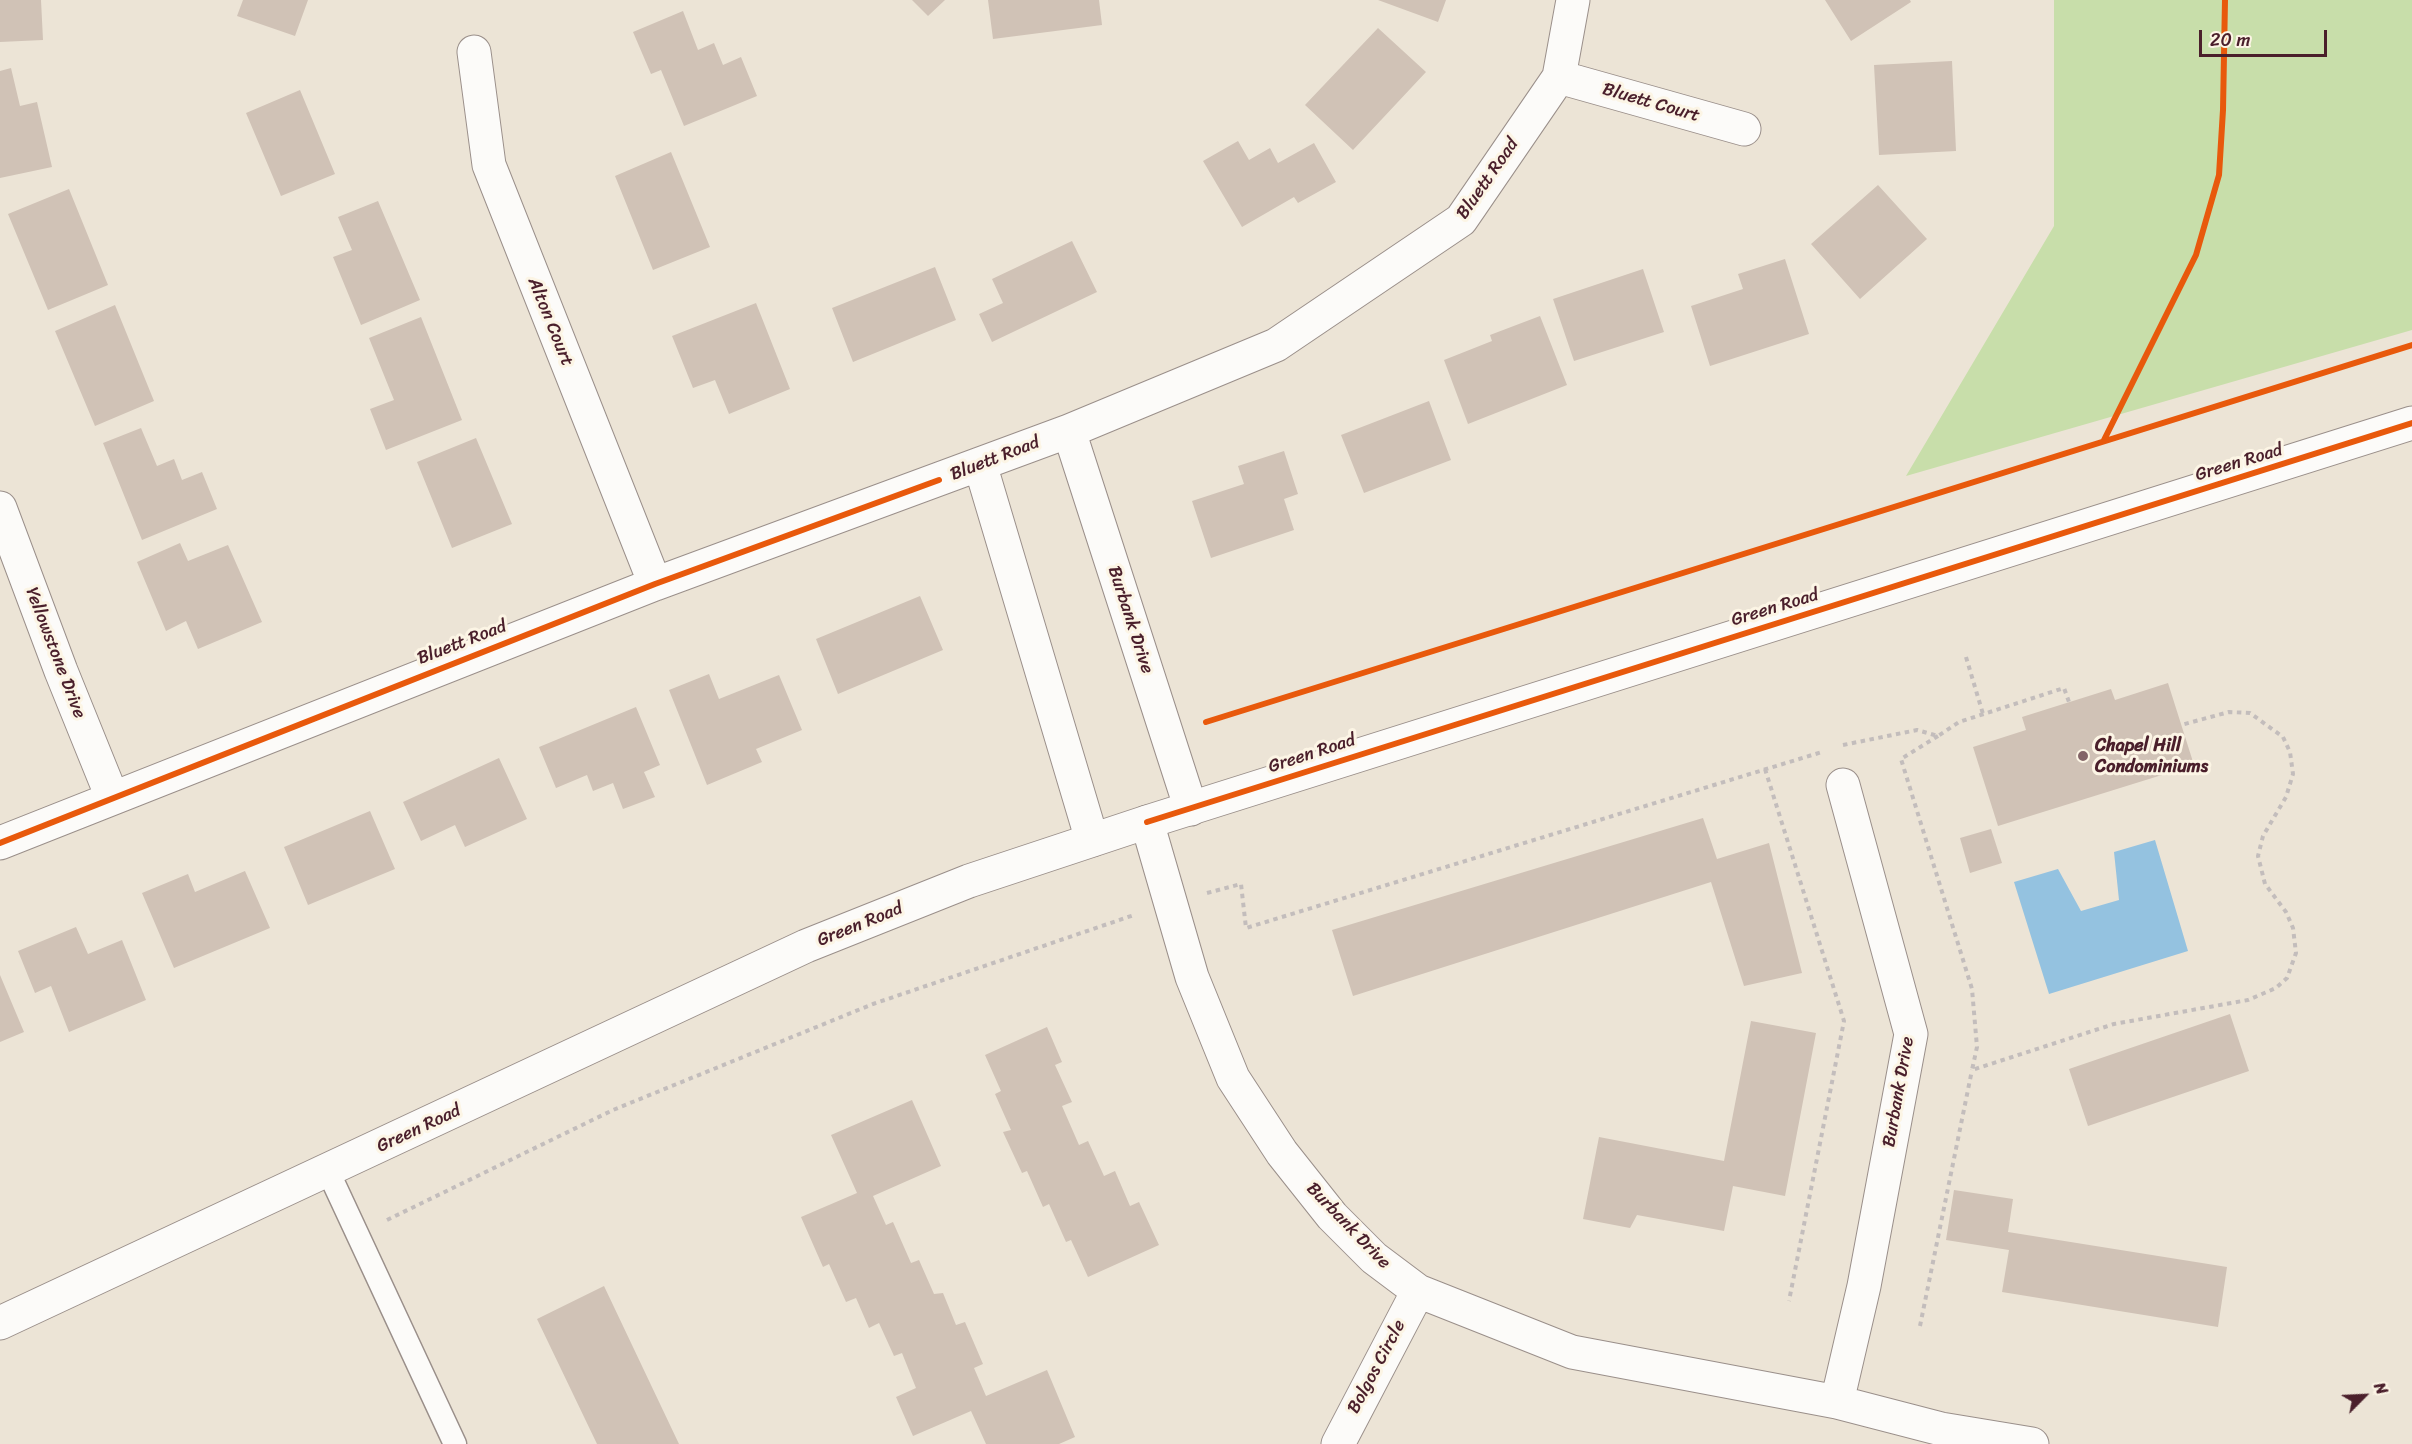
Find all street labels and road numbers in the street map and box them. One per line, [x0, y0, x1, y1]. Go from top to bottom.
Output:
street label: Bluett Court [1600, 79, 1702, 127]
street label: Bluett Road [1452, 134, 1524, 224]
street label: Alton Court [522, 275, 578, 369]
street label: Bluett Road [947, 432, 1043, 486]
street label: Green Road [2193, 440, 2285, 486]
street label: Burbank Drive [1102, 564, 1158, 676]
street label: Yellowstone Drive [20, 584, 90, 722]
street label: Green Road [1729, 585, 1821, 631]
street label: Bluett Road [414, 616, 510, 670]
street label: Green Road [1266, 730, 1358, 778]
street label: Green Road [814, 898, 906, 952]
street label: Burbank Drive [1879, 1035, 1919, 1149]
street label: Green Road [374, 1100, 464, 1158]
street label: Burbank Drive [1301, 1178, 1395, 1274]
street label: Bolgos Circle [1343, 1317, 1411, 1417]

